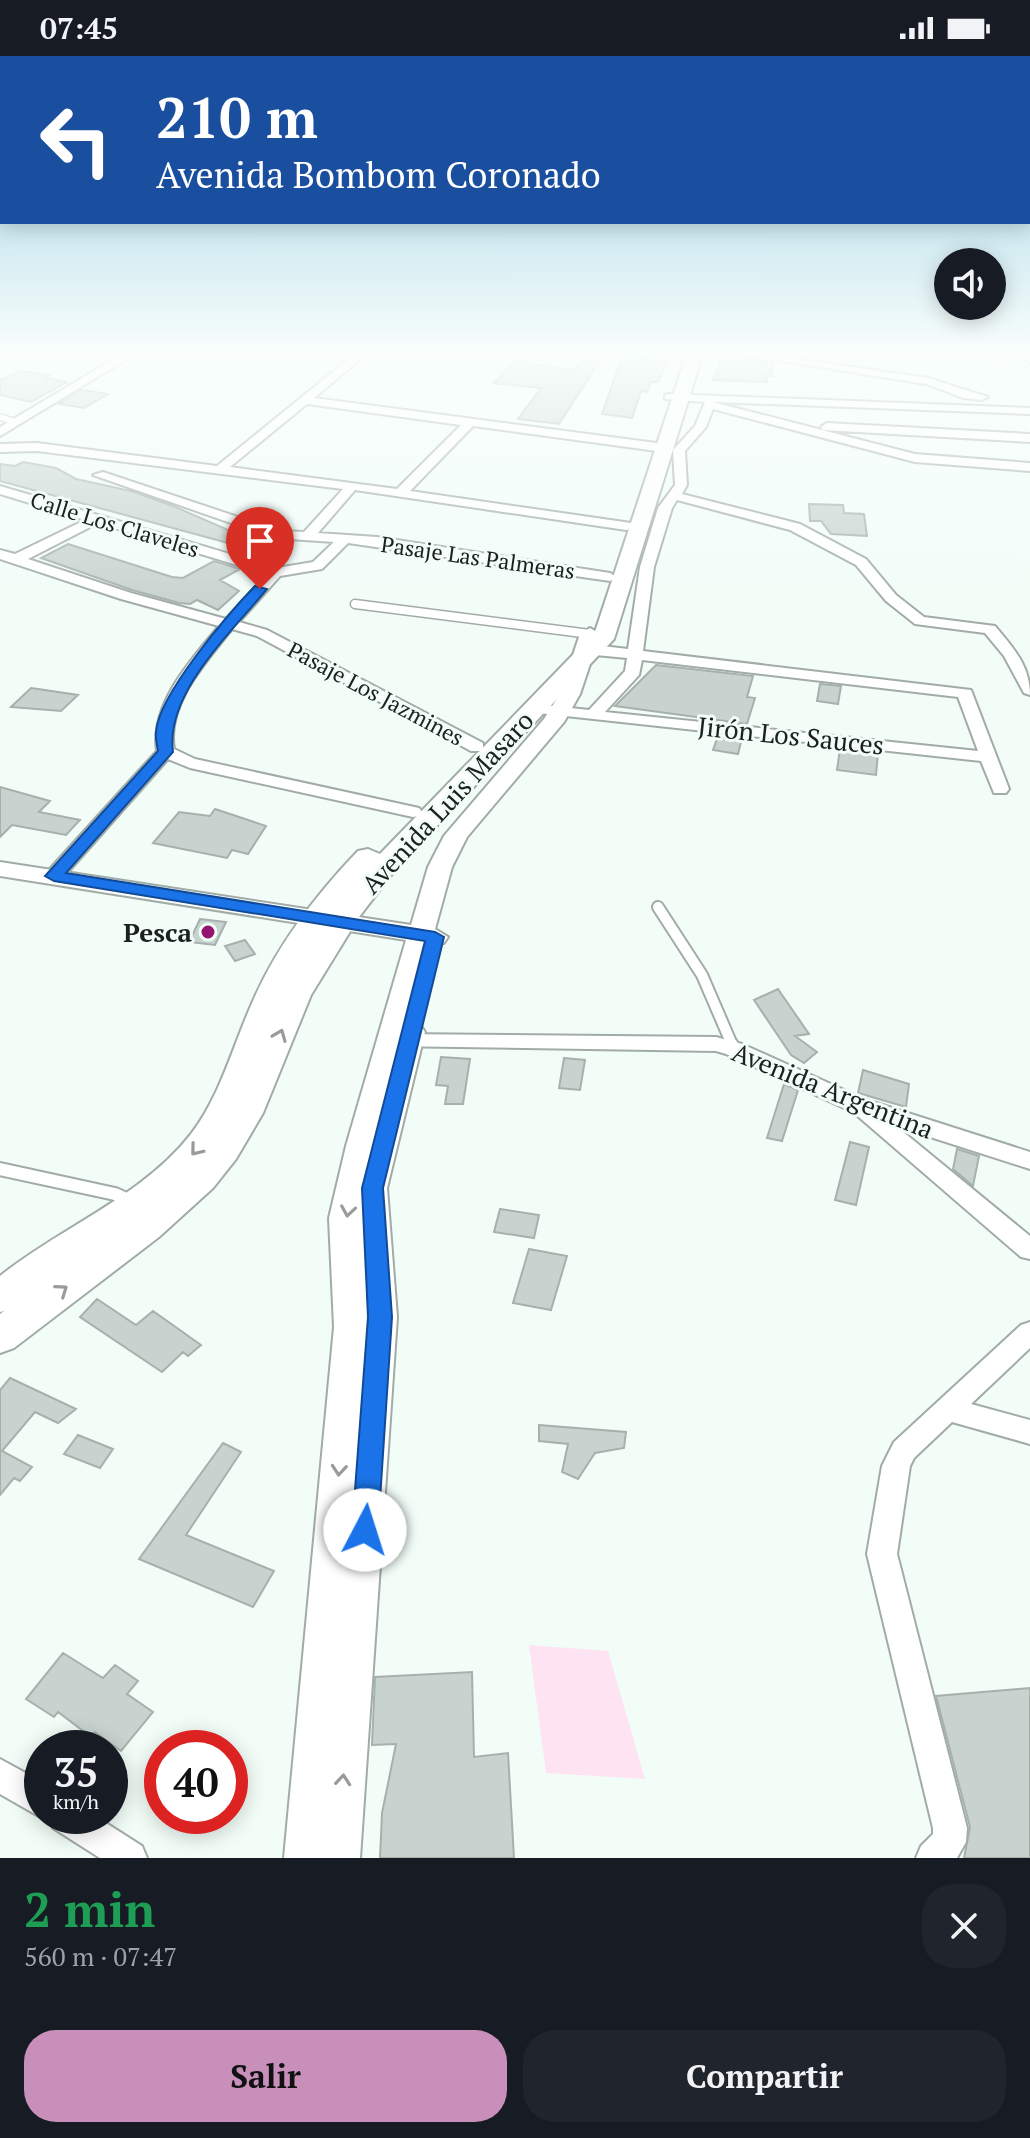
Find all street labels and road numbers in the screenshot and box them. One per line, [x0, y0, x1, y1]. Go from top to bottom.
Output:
street label: Calle Los Claveles [27, 485, 203, 563]
street label: Pasaje Las Palmeras [379, 529, 577, 585]
street label: Pasaje Los Jazmines [283, 634, 469, 752]
street label: Avenida Luis Masaro [353, 703, 541, 901]
street label: Jirón Los Sauces [696, 708, 886, 762]
street label: Avenida Argentina [727, 1034, 939, 1146]

